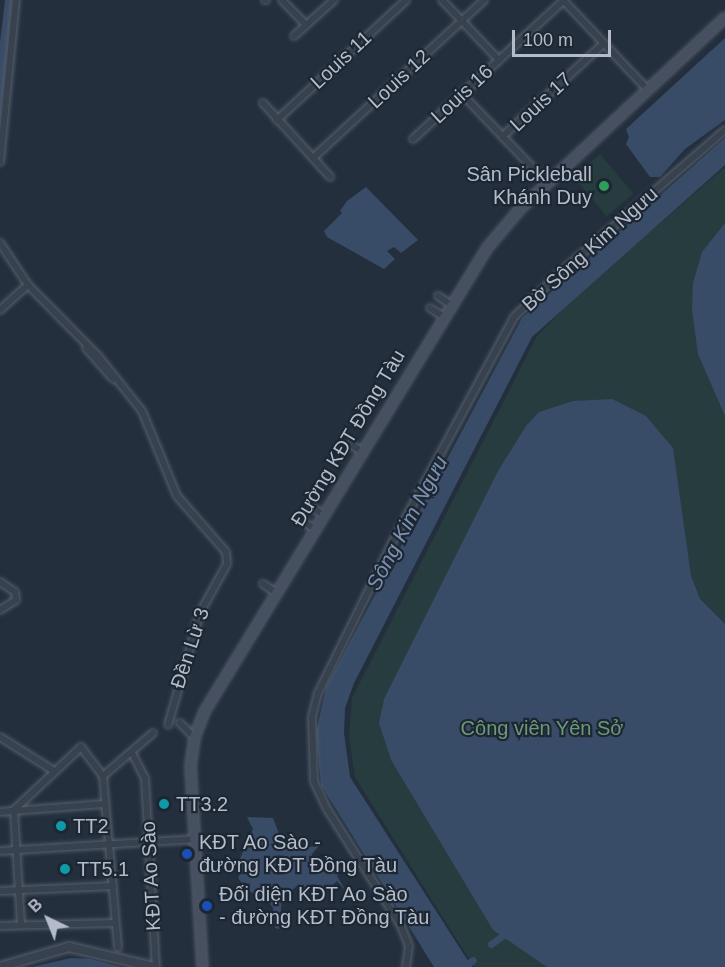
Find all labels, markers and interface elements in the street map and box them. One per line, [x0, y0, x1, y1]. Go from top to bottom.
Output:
scale bar [515, 18, 614, 56]
street label: Louis 11 [306, 26, 376, 94]
text: 100 m [523, 30, 573, 50]
street label: Louis 12 [363, 44, 435, 114]
street label: Louis 16 [426, 59, 498, 129]
street label: Louis 17 [505, 67, 577, 137]
place label: Sân Pickleball Khánh Duy [466, 162, 592, 209]
marker: Sân Pickleball Khánh Duy [597, 179, 611, 193]
street label: Bờ Sông Kim Ngưu [517, 182, 663, 316]
street label: Đường KĐT Đồng Tàu [286, 345, 410, 531]
water label: Sông Kim Ngưu [361, 451, 453, 595]
street label: Đền Lừ 3 [166, 605, 214, 691]
park label: Công viên Yên Sở [460, 716, 624, 740]
place label: TT3.2 [176, 792, 228, 816]
marker: TT3.2 [157, 797, 171, 811]
place label: TT2 [73, 814, 109, 838]
marker: TT2 [54, 819, 68, 833]
street label: KĐT Ao Sào [136, 820, 166, 932]
place label: KĐT Ao Sào - đường KĐT Đồng Tàu [199, 831, 398, 878]
marker: KĐT Ao Sào - đường KĐT Đồng Tàu [180, 847, 194, 861]
place label: TT5.1 [77, 857, 129, 881]
marker: TT5.1 [58, 862, 72, 876]
place label: Đối diện KĐT Ao Sào - đường KĐT Đồng Tàu [219, 882, 430, 929]
north arrow [18, 889, 78, 949]
text: B [25, 895, 45, 916]
marker: Đối diện KĐT Ao Sào - đường KĐT Đồng Tàu [200, 899, 214, 913]

